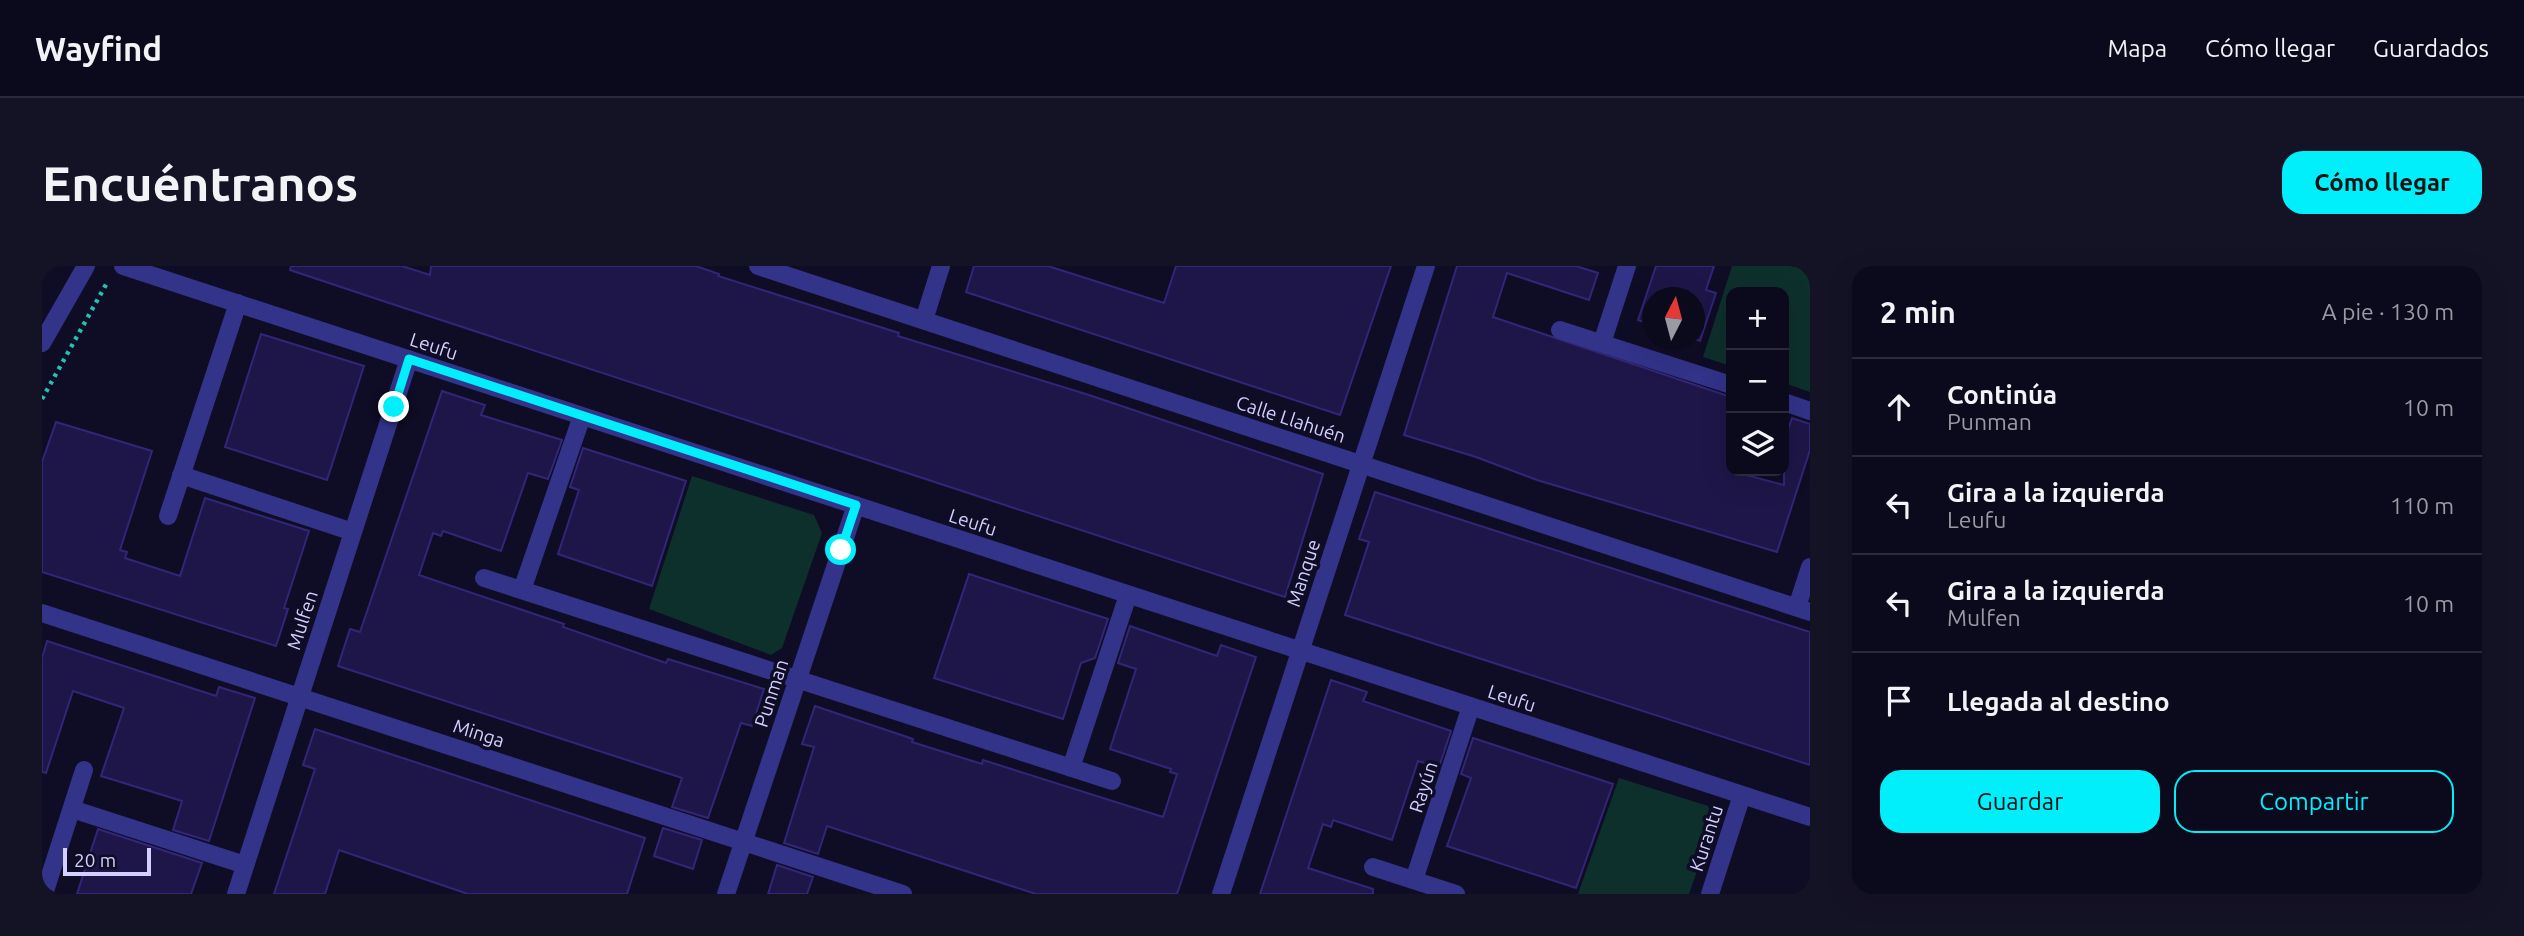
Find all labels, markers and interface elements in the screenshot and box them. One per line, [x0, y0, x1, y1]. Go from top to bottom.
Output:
text: Wayfind [35, 30, 162, 67]
text: Mapa [2107, 35, 2167, 62]
text: Cómo llegar [2205, 35, 2335, 62]
text: Guardados [2373, 35, 2489, 62]
button: Cómo llegar [2282, 151, 2482, 214]
text: Encuéntranos [42, 155, 358, 210]
north arrow [1642, 287, 1705, 350]
map controls [1726, 287, 1789, 476]
button: + [1726, 287, 1789, 350]
text: 2 min [1880, 295, 1956, 329]
text: A pie · 130 m [2322, 299, 2454, 324]
street label: Leufu [407, 328, 461, 364]
button: − [1726, 350, 1789, 413]
text: Continúa [1947, 380, 2057, 409]
icon: ahead [1880, 388, 1918, 426]
route end [378, 391, 409, 422]
street label: Calle Llahuén [1234, 391, 1348, 447]
text: 10 m [2403, 395, 2454, 420]
text: Punman [1947, 409, 2032, 434]
button: layers [1726, 413, 1789, 476]
text: Gira a la izquierda [1947, 478, 2165, 507]
icon: left [1880, 486, 1918, 524]
text: 110 m [2390, 493, 2454, 518]
street label: Leufu [946, 504, 1000, 540]
text: Leufu [1947, 507, 2006, 532]
route start [825, 534, 856, 565]
street label: Manque [1282, 537, 1324, 609]
text: Gira a la izquierda [1947, 576, 2165, 605]
icon: left [1880, 584, 1918, 622]
street label: Mulfen [282, 588, 322, 652]
text: 10 m [2403, 591, 2454, 616]
text: Mulfen [1947, 605, 2021, 630]
street label: Punman [750, 656, 792, 730]
street label: Leufu [1485, 680, 1539, 716]
icon: arrive [1880, 682, 1918, 720]
text: Llegada al destino [1947, 687, 2170, 716]
street label: Minga [451, 714, 507, 752]
street label: Rayún [1404, 759, 1442, 815]
button: Guardar [1880, 770, 2160, 833]
button: Compartir [2174, 770, 2454, 833]
street label: Kurantu [1685, 802, 1727, 874]
scale bar [63, 845, 150, 877]
text: 20 m [74, 849, 116, 871]

